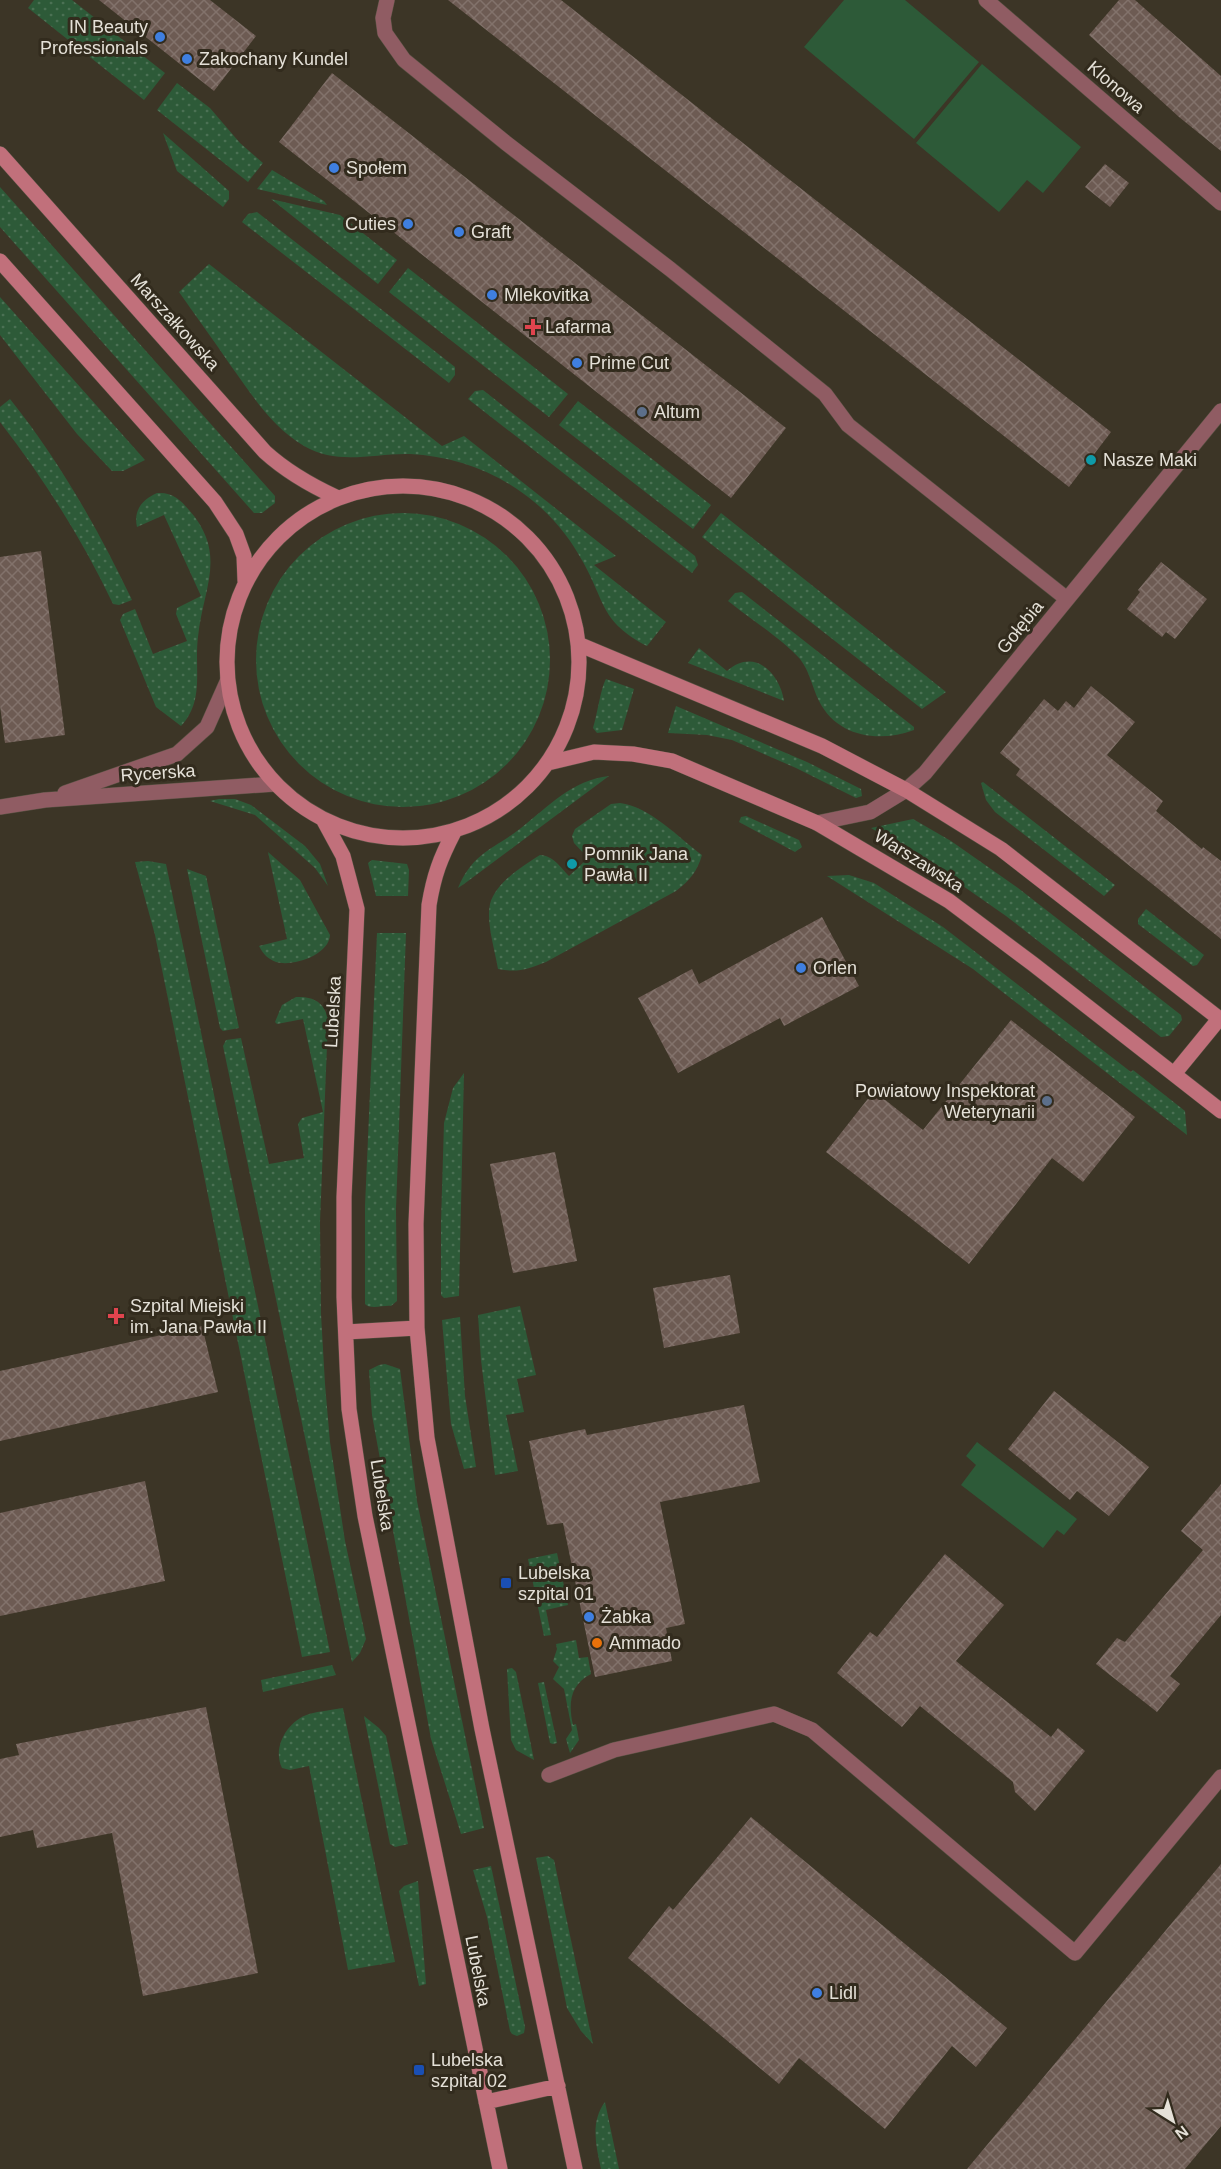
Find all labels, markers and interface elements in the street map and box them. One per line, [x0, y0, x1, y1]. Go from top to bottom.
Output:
place label: IN Beauty Professionals [40, 17, 148, 58]
marker: IN Beauty Professionals [153, 30, 167, 44]
place label: Zakochany Kundel [199, 49, 348, 69]
marker: Zakochany Kundel [180, 52, 194, 66]
street label: Klonowa [1083, 57, 1149, 118]
place label: Społem [346, 158, 407, 178]
marker: Społem [327, 161, 341, 175]
place label: Cuties [345, 214, 396, 234]
marker: Cuties [401, 217, 415, 231]
place label: Graft [471, 222, 511, 242]
marker: Graft [452, 225, 466, 239]
street label: Marszałkowska [126, 270, 224, 375]
place label: Mlekovitka [504, 285, 590, 305]
marker: Mlekovitka [485, 288, 499, 302]
place label: Lafarma [545, 317, 612, 337]
marker: Lafarma [526, 320, 540, 334]
place label: Prime Cut [589, 353, 669, 373]
marker: Prime Cut [570, 356, 584, 370]
place label: Altum [654, 402, 700, 422]
marker: Altum [635, 405, 649, 419]
place label: Nasze Maki [1103, 450, 1197, 470]
marker: Nasze Maki [1084, 453, 1098, 467]
street label: Gołębia [993, 596, 1048, 657]
street label: Rycerska [120, 760, 197, 786]
street label: Warszawska [871, 826, 968, 897]
place label: Pomnik Jana Pawła II [584, 844, 689, 885]
marker: Pomnik Jana Pawła II [565, 857, 579, 871]
place label: Orlen [813, 958, 857, 978]
marker: Orlen [794, 961, 808, 975]
street label: Lubelska [321, 975, 345, 1049]
place label: Powiatowy Inspektorat Weterynarii [855, 1081, 1035, 1122]
marker: Powiatowy Inspektorat Weterynarii [1040, 1094, 1054, 1108]
place label: Szpital Miejski im. Jana Pawła II [130, 1296, 267, 1337]
marker: Szpital Miejski im. Jana Pawła II [107, 1307, 125, 1325]
street label: Lubelska [366, 1458, 398, 1533]
place label: Lubelska szpital 01 [518, 1563, 594, 1604]
marker: Lubelska szpital 01 [499, 1576, 513, 1590]
place label: Żabka [601, 1607, 652, 1627]
marker: Żabka [582, 1610, 596, 1624]
place label: Ammado [609, 1633, 681, 1653]
marker: Ammado [590, 1636, 604, 1650]
street label: Lubelska [461, 1934, 495, 2009]
place label: Lidl [829, 1983, 857, 2003]
marker: Lidl [810, 1986, 824, 2000]
place label: Lubelska szpital 02 [431, 2050, 507, 2091]
marker: Lubelska szpital 02 [412, 2063, 426, 2077]
north arrow [1143, 2091, 1203, 2151]
text: N [1172, 2122, 1191, 2143]

